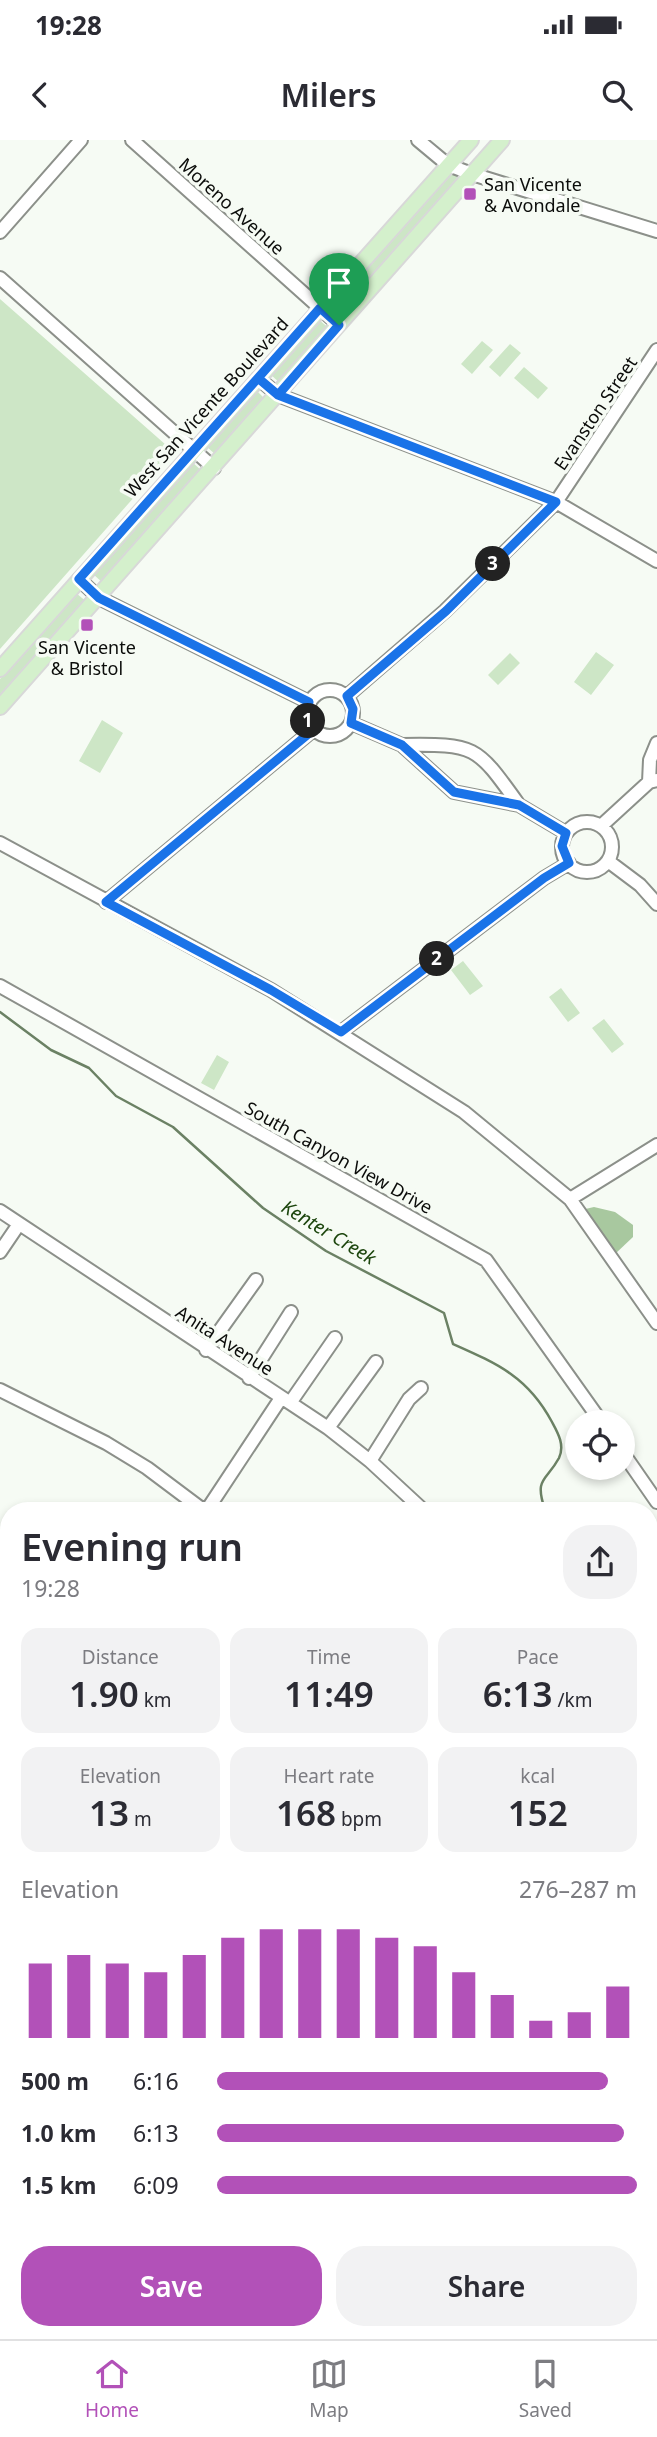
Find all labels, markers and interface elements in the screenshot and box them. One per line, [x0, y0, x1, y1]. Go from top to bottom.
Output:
text: 19:28 [35, 7, 102, 43]
text: Milers [280, 73, 377, 116]
icon: back [21, 76, 59, 114]
icon: search [598, 76, 636, 114]
street label: Moreno Avenue [174, 152, 290, 260]
place label: San Vicente & Avondale [484, 172, 582, 217]
marker: San Vicente & Avondale [462, 186, 478, 202]
pin [309, 253, 369, 325]
icon: arrive [320, 264, 358, 302]
street label: West San Vicente Boulevard [119, 312, 293, 502]
street label: Evanston Street [548, 351, 642, 475]
pin: 3 [476, 546, 510, 582]
text: 3 [487, 550, 498, 576]
marker: San Vicente & Bristol [79, 617, 95, 633]
place label: San Vicente & Bristol [38, 635, 136, 680]
pin: 1 [290, 704, 326, 738]
text: 1 [302, 707, 313, 733]
pin: 2 [420, 942, 454, 976]
text: 2 [431, 945, 442, 971]
street label: South Canyon View Drive [241, 1095, 437, 1219]
water label: Kenter Creek [277, 1194, 382, 1271]
street label: Anita Avenue [172, 1300, 278, 1380]
map controls [565, 1410, 635, 1480]
button: locate [565, 1410, 635, 1480]
text: Evening run [21, 1520, 243, 1572]
button: share [563, 1525, 637, 1599]
text: 19:28 [21, 1572, 80, 1604]
text: Distance [82, 1644, 159, 1670]
text: Time [307, 1644, 351, 1670]
text: Pace [517, 1644, 559, 1670]
text: 1.90 [69, 1670, 139, 1717]
text: 11:49 [284, 1670, 374, 1717]
text: 6:13 [483, 1670, 553, 1717]
text: km [139, 1687, 172, 1713]
text: /km [553, 1687, 592, 1713]
text: Elevation [80, 1763, 161, 1789]
text: Heart rate [284, 1763, 374, 1789]
text: kcal [520, 1763, 555, 1789]
text: 13 [89, 1789, 129, 1836]
text: 168 [276, 1789, 336, 1836]
text: 152 [508, 1789, 568, 1836]
text: m [129, 1806, 152, 1832]
text: bpm [336, 1806, 382, 1832]
text: Elevation [21, 1873, 119, 1905]
text: 276–287 m [519, 1873, 637, 1905]
text: 500 m [21, 2065, 89, 2097]
text: 6:16 [133, 2065, 179, 2097]
text: 1.0 km [21, 2117, 96, 2149]
text: 6:13 [133, 2117, 179, 2149]
text: 1.5 km [21, 2169, 96, 2201]
text: 6:09 [133, 2169, 179, 2201]
button: Save [21, 2246, 322, 2326]
button: Share [336, 2246, 637, 2326]
tab: Home [85, 2355, 139, 2423]
tab: Map [309, 2355, 349, 2423]
tab: Saved [519, 2355, 572, 2423]

